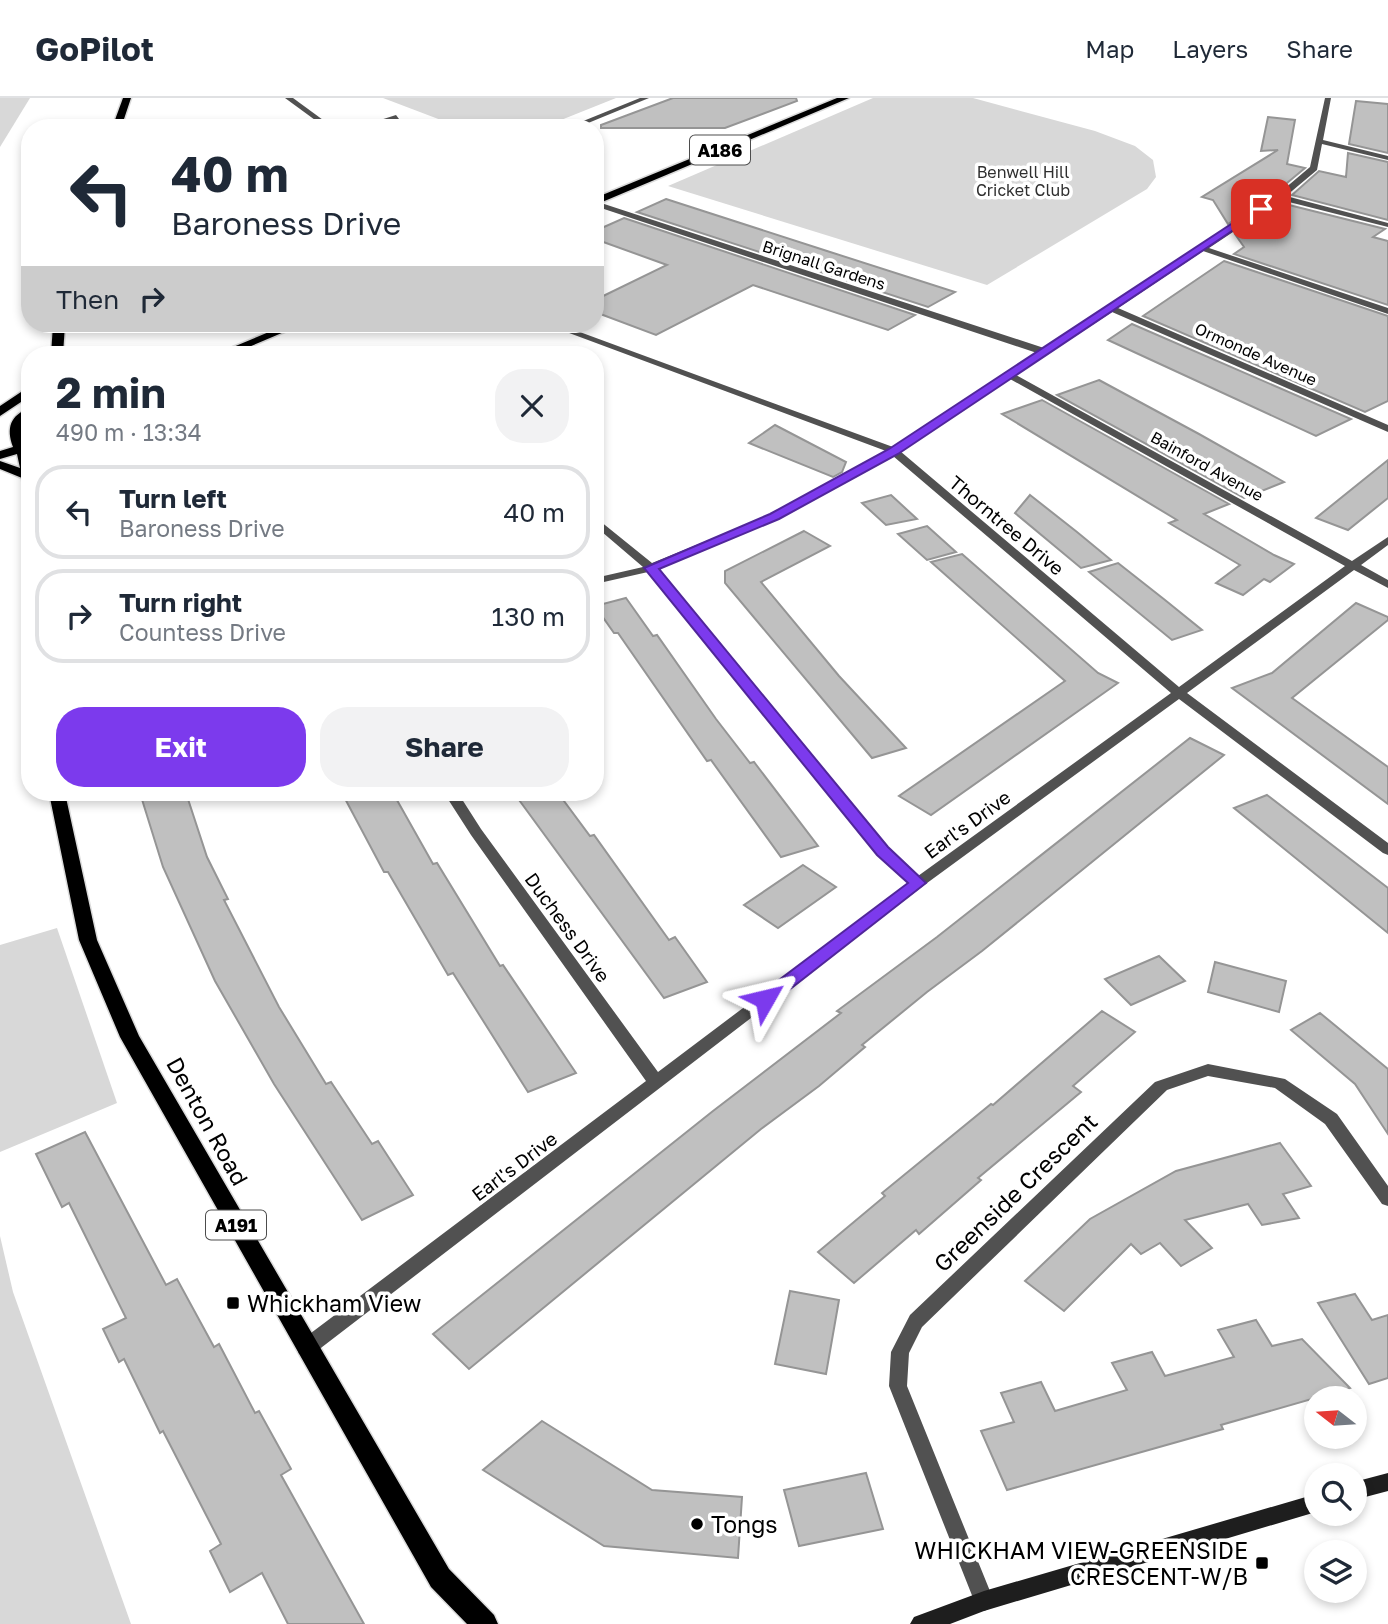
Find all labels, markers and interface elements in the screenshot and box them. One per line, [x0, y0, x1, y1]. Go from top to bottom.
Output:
text: GoPilot [35, 29, 154, 68]
text: Map [1085, 34, 1134, 63]
text: Layers [1172, 34, 1248, 63]
text: Share [1286, 34, 1353, 63]
road number: A186 [690, 136, 750, 164]
text: 40 m [171, 144, 289, 203]
icon: left [56, 147, 147, 238]
park label: Benwell Hill Cricket Club [976, 162, 1070, 200]
pin [1231, 179, 1291, 239]
icon: arrive [1242, 190, 1280, 228]
text: Baroness Drive [171, 204, 401, 242]
street label: Brignall Gardens [760, 236, 888, 294]
icon: right [133, 280, 171, 318]
text: Then [56, 284, 119, 315]
street label: Ormonde Avenue [1192, 318, 1320, 390]
text: 2 min [56, 367, 166, 417]
button: close [495, 369, 569, 443]
text: 490 m · 13:34 [56, 418, 202, 446]
street label: Bainford Avenue [1147, 427, 1267, 505]
street label: Thorntree Drive [945, 470, 1069, 580]
text: Turn left [119, 483, 227, 514]
icon: left [60, 493, 98, 531]
text: 40 m [504, 497, 565, 528]
text: Baroness Drive [119, 514, 285, 542]
text: Turn right [119, 587, 242, 618]
icon: right [60, 597, 98, 635]
text: 130 m [492, 601, 565, 632]
text: Countess Drive [119, 618, 286, 646]
button: Exit [56, 707, 306, 787]
button: Share [320, 707, 569, 787]
street label: Earl's Drive [919, 785, 1015, 863]
street label: Duchess Drive [521, 868, 615, 986]
position arrow [728, 962, 802, 1036]
street label: Denton Road [161, 1052, 255, 1190]
street label: Greenside Crescent [927, 1107, 1103, 1277]
street label: Earl's Drive [467, 1126, 561, 1206]
road number: A191 [206, 1210, 266, 1240]
place label: Whickham View [247, 1289, 421, 1317]
marker: Whickham View [225, 1295, 241, 1311]
north arrow [1304, 1386, 1367, 1449]
map controls [1304, 1386, 1367, 1603]
button: search [1304, 1463, 1367, 1526]
place label: Tongs [711, 1510, 777, 1538]
marker: Tongs [689, 1516, 705, 1532]
place label: WHICKHAM VIEW-GREENSIDE CRESCENT-W/B [914, 1536, 1248, 1590]
button: layers [1304, 1540, 1367, 1603]
marker: WHICKHAM VIEW-GREENSIDE CRESCENT-W/B [1254, 1555, 1270, 1571]

